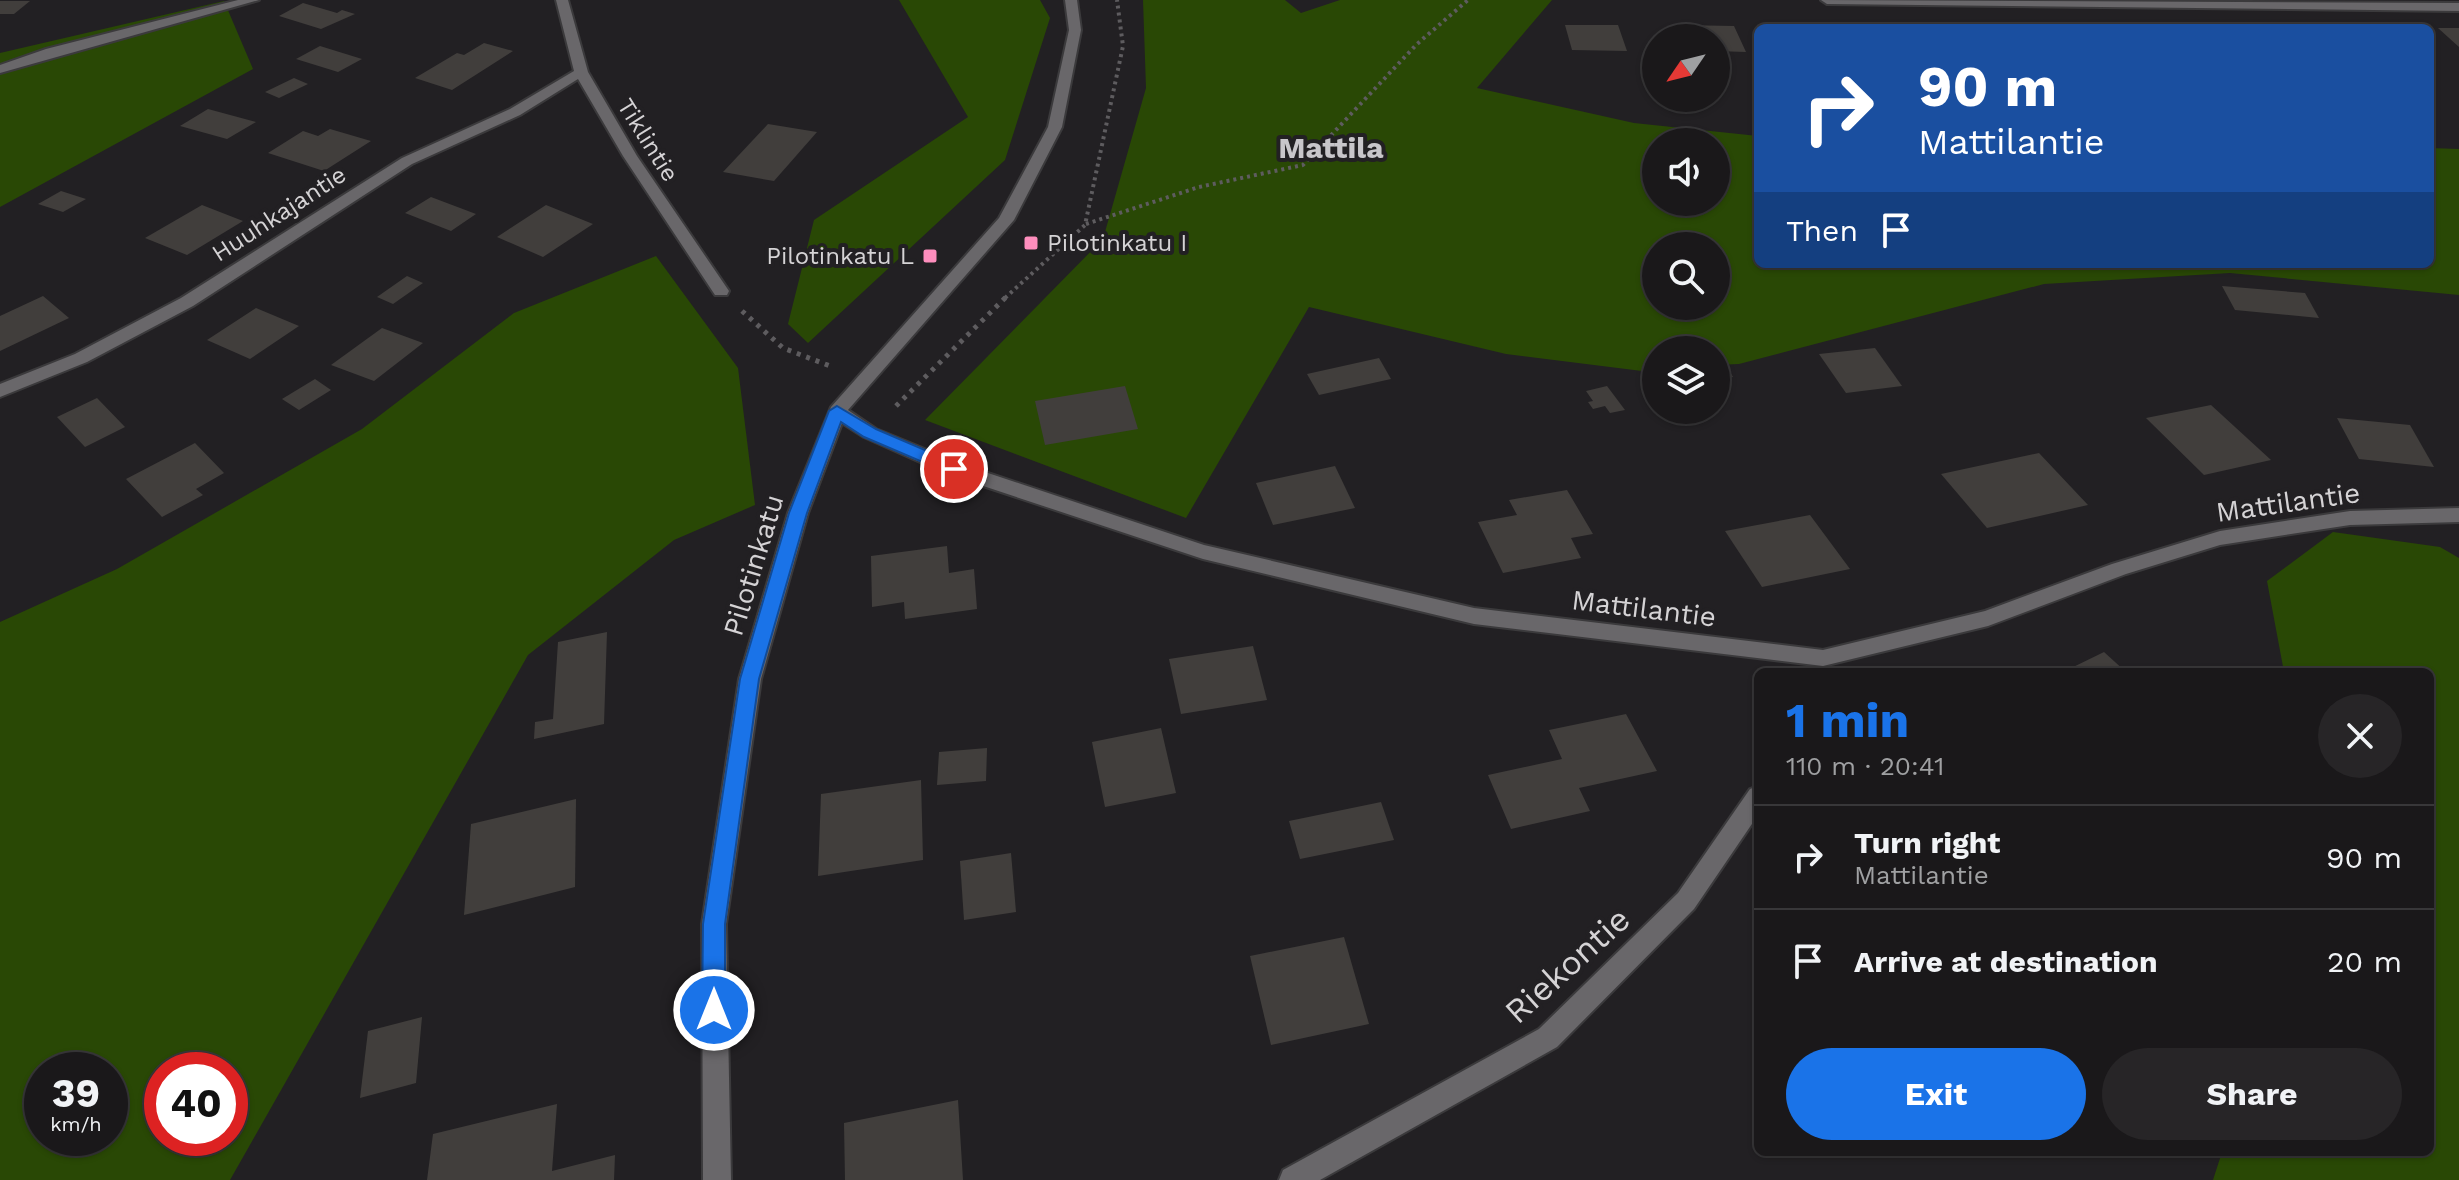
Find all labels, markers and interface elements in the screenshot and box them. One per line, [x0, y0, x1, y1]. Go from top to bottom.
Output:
north arrow [1642, 24, 1730, 112]
map controls [1642, 24, 1730, 424]
text: 90 m [1918, 54, 2057, 120]
icon: right [1786, 56, 1890, 160]
street label: Tiklintie [612, 93, 684, 187]
text: Mattilantie [1918, 121, 2104, 163]
button: sound [1642, 128, 1730, 216]
district label: Mattila [1278, 130, 1384, 165]
street label: Huuhkajantie [207, 160, 351, 268]
icon: arrive [1874, 208, 1918, 252]
text: Then [1786, 213, 1858, 248]
place label: Pilotinkatu I [1047, 229, 1187, 257]
button: search [1642, 232, 1730, 320]
marker: Pilotinkatu I [1022, 234, 1040, 252]
place label: Pilotinkatu L [766, 242, 914, 270]
marker: Pilotinkatu L [921, 247, 939, 265]
button: layers [1642, 336, 1730, 424]
pin [920, 435, 988, 503]
icon: arrive [932, 447, 976, 491]
street label: Mattilantie [2214, 476, 2362, 529]
street label: Pilotinkatu [716, 490, 791, 640]
street label: Mattilantie [1570, 583, 1718, 634]
text: 1 min [1786, 692, 1909, 749]
button: close [2318, 694, 2402, 778]
text: 110 m · 20:41 [1786, 751, 1944, 781]
text: Turn right [1854, 825, 2000, 860]
icon: right [1786, 835, 1830, 879]
text: 90 m [2326, 840, 2402, 875]
text: Mattilantie [1854, 860, 1989, 890]
street label: Riekontie [1496, 899, 1638, 1031]
icon: arrive [1786, 939, 1830, 983]
text: Arrive at destination [1854, 944, 2158, 979]
text: 20 m [2327, 944, 2402, 979]
position arrow [672, 968, 756, 1052]
button: Exit [1786, 1048, 2086, 1140]
button: Share [2102, 1048, 2402, 1140]
speed limit sign: 40 [144, 1052, 248, 1156]
text: 39 [52, 1070, 100, 1117]
text: km/h [50, 1112, 102, 1136]

